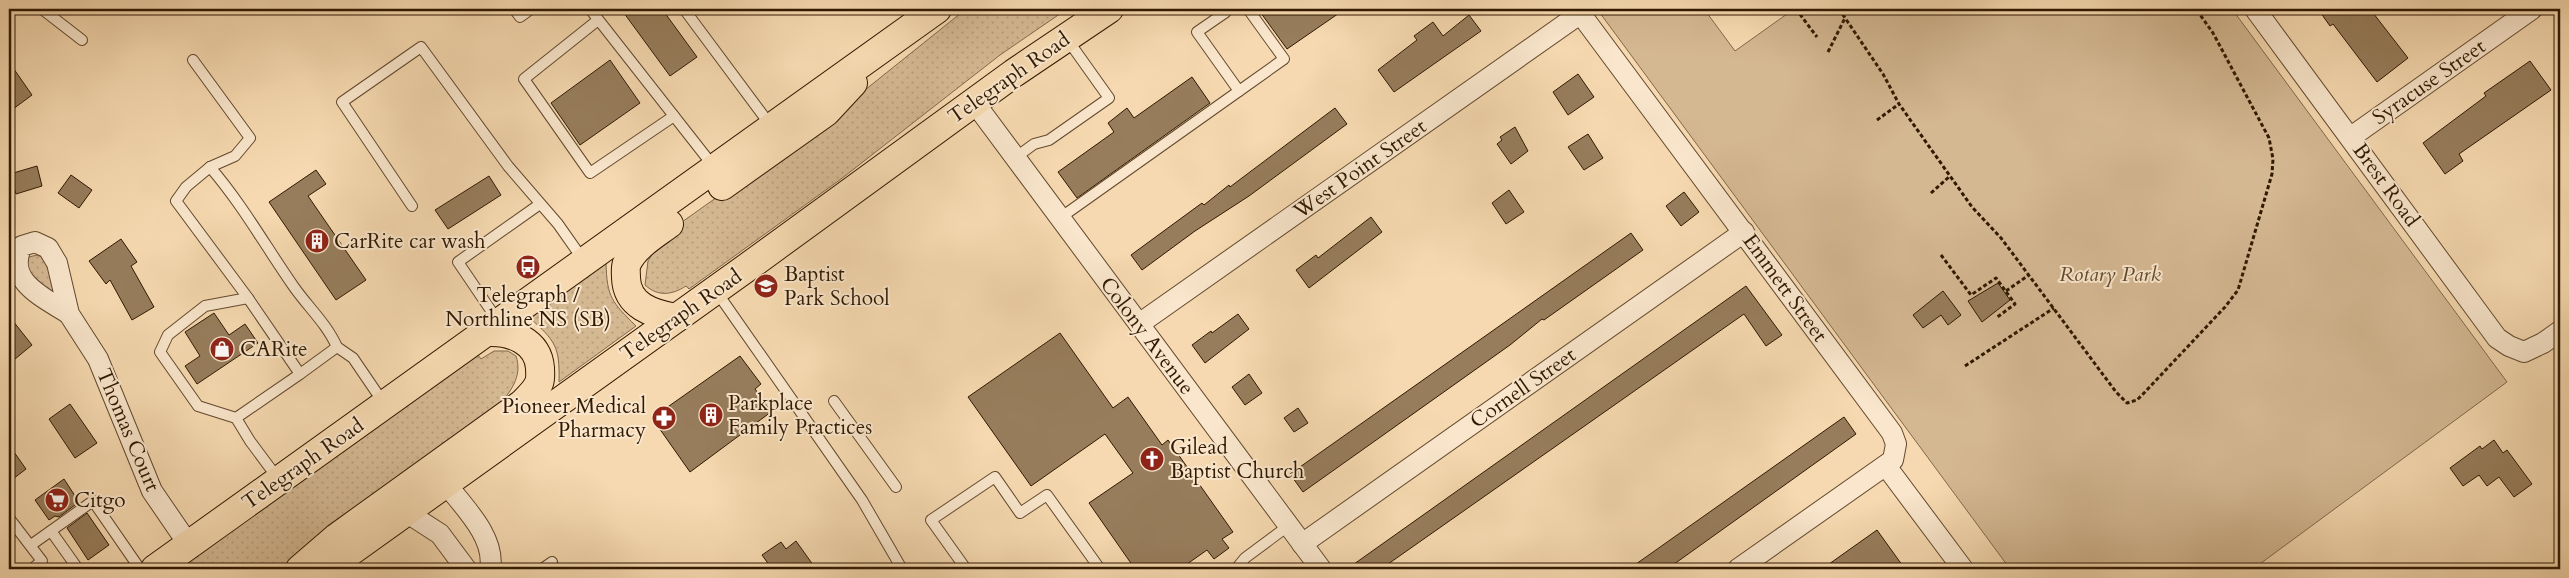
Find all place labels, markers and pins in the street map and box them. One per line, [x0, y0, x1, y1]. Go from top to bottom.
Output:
place label: CarRite car wash [334, 227, 486, 256]
building icon: CarRite car wash [304, 228, 330, 254]
bus stop icon: Telegraph / Northline NS (SB) [515, 254, 541, 280]
place label: Baptist Park School [784, 260, 890, 313]
school or university icon: Baptist Park School [753, 273, 779, 299]
place label: Telegraph / Northline NS (SB) [445, 281, 611, 334]
place label: CARite [240, 335, 308, 364]
shop icon: CARite [209, 336, 235, 362]
place label: Parkplace Family Practices [728, 389, 872, 442]
place label: Pioneer Medical Pharmacy [502, 392, 646, 445]
building icon: Parkplace Family Practices [698, 402, 724, 428]
pharmacy icon: Pioneer Medical Pharmacy [651, 405, 677, 431]
place label: Gilead Baptist Church [1170, 433, 1305, 486]
church icon: Gilead Baptist Church [1139, 446, 1165, 472]
place label: Citgo [74, 486, 126, 515]
supermarket icon: Citgo [44, 487, 70, 513]

